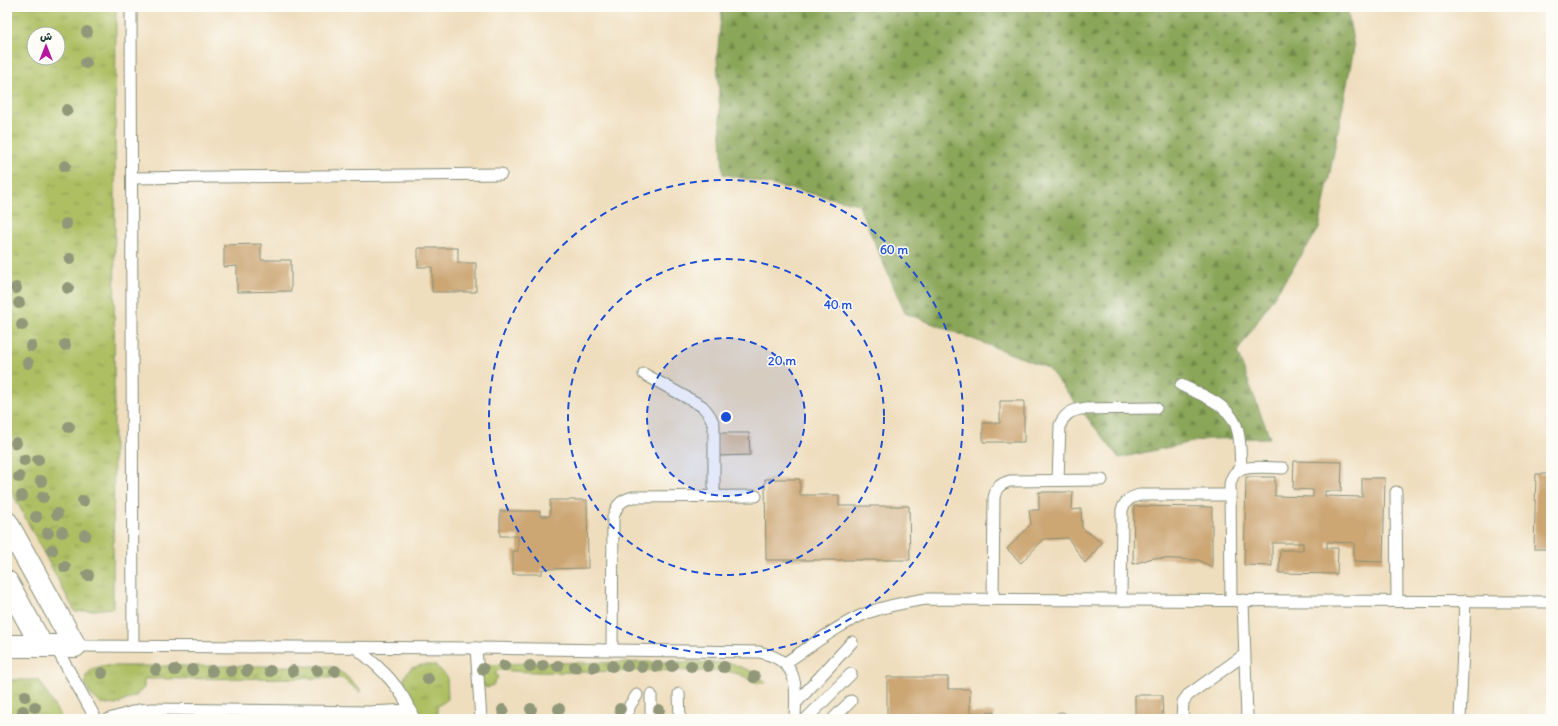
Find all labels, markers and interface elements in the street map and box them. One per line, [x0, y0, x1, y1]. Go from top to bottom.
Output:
north arrow [26, 26, 66, 66]
text: ش [40, 29, 52, 43]
text: 60 m [880, 242, 909, 257]
text: 40 m [824, 297, 853, 312]
text: 20 m [768, 353, 796, 368]
centre of rings [719, 410, 733, 424]

